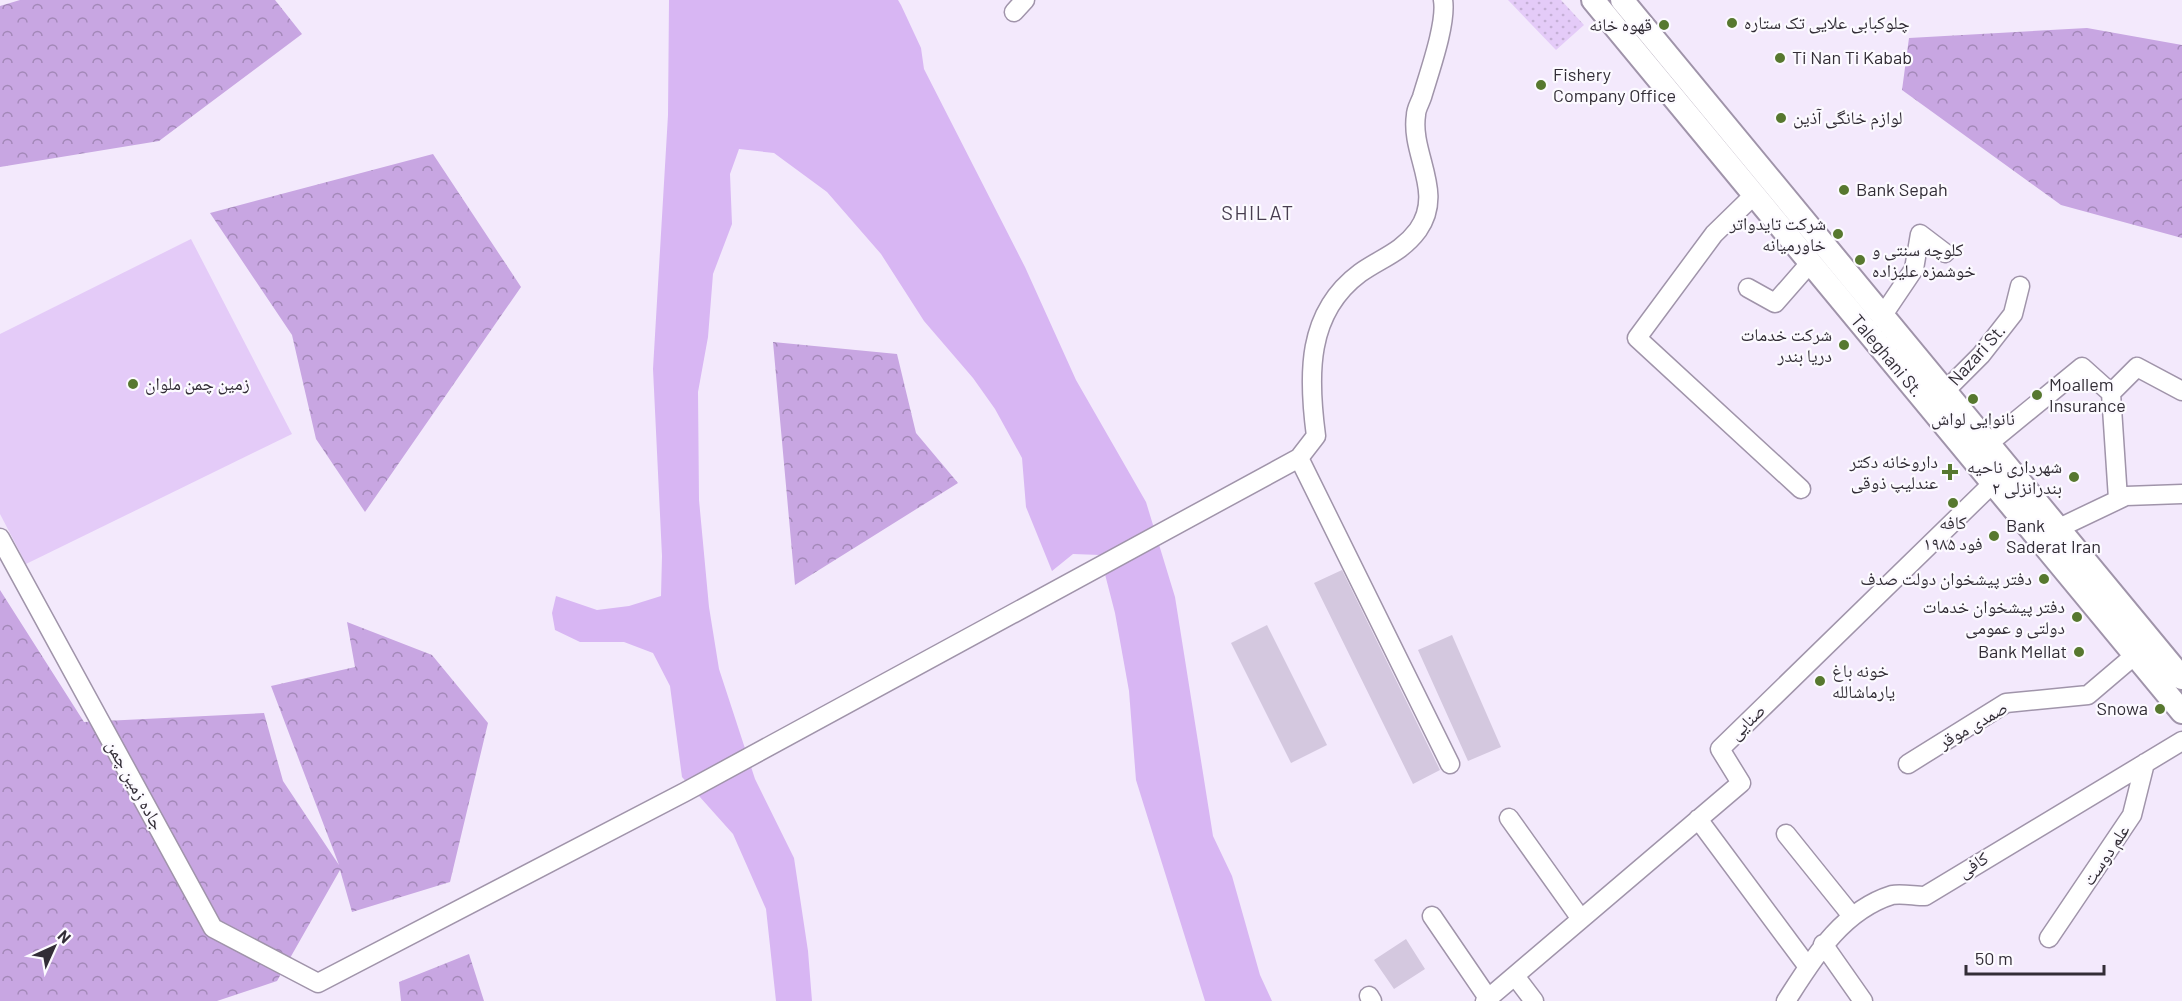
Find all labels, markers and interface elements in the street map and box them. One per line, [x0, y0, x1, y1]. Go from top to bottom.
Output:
place label: چلوکبابی علایی تک ستاره [1744, 11, 1910, 34]
place label: قهوه خانه [1589, 13, 1652, 35]
marker: چلوکبابی علایی تک ستاره [1725, 16, 1739, 30]
marker: قهوه خانه [1657, 18, 1671, 32]
place label: Ti Nan Ti Kabab [1792, 46, 1912, 68]
marker: Ti Nan Ti Kabab [1773, 51, 1787, 65]
place label: Fishery Company Office [1553, 63, 1676, 106]
marker: Fishery Company Office [1534, 78, 1548, 92]
place label: لوازم خانگی آذین [1793, 106, 1903, 130]
marker: لوازم خانگی آذین [1774, 111, 1788, 125]
place label: Bank Sepah [1856, 178, 1948, 200]
marker: Bank Sepah [1837, 183, 1851, 197]
district label: SHILAT [1221, 200, 1295, 224]
place label: شرکت تایدواتر خاورمیانه [1729, 212, 1826, 255]
marker: شرکت تایدواتر خاورمیانه [1831, 227, 1845, 241]
place label: کلوچه سنتی و خوشمزه علیزاده [1872, 238, 1976, 281]
marker: کلوچه سنتی و خوشمزه علیزاده [1853, 253, 1867, 267]
street label: Taleghani St. [1847, 309, 1929, 401]
street label: Nazari St. [1943, 319, 2010, 390]
place label: شرکت خدمات دریا بندر [1740, 323, 1832, 367]
marker: شرکت خدمات دریا بندر [1837, 338, 1851, 352]
place label: زمین چمن ملوان [145, 372, 250, 395]
place label: Moallem Insurance [2049, 373, 2126, 416]
marker: زمین چمن ملوان [126, 377, 140, 391]
marker: Moallem Insurance [2030, 388, 2044, 402]
marker: نانوایی لواش [1966, 392, 1980, 406]
place label: نانوایی لواش [1931, 407, 2015, 430]
place label: داروخانه دکتر عندلیپ ذوقی [1849, 450, 1938, 494]
place label: شهرداری ناحیه ۲ بندرانزلی [1967, 455, 2062, 499]
marker: داروخانه دکتر عندلیپ ذوقی [1943, 465, 1957, 479]
marker: شهرداری ناحیه ۲ بندرانزلی [2067, 470, 2081, 484]
marker: کافه فود ۱۹۸۵ [1946, 496, 1960, 510]
place label: کافه فود ۱۹۸۵ [1923, 511, 1983, 554]
place label: Bank Saderat Iran [2006, 514, 2101, 557]
marker: Bank Saderat Iran [1987, 529, 2001, 543]
place label: دفتر پیشخوان دولت صدف [1860, 567, 2032, 590]
marker: دفتر پیشخوان دولت صدف [2037, 572, 2051, 586]
place label: دفتر پیشخوان خدمات دولتی و عمومی [1923, 595, 2065, 639]
marker: دفتر پیشخوان خدمات دولتی و عمومی [2070, 610, 2084, 624]
place label: Bank Mellat [1978, 640, 2067, 662]
marker: Bank Mellat [2072, 645, 2086, 659]
place label: خونه باغ یارماشالله [1832, 659, 1895, 702]
marker: خونه باغ یارماشالله [1813, 674, 1827, 688]
street label: صمدی موقر [1933, 696, 2012, 754]
place label: Snowa [2096, 697, 2148, 719]
street label: صنایی [1723, 699, 1770, 745]
marker: Snowa [2153, 702, 2167, 716]
street label: جاده زمین چمن [101, 736, 170, 834]
street label: علم دوست [2077, 820, 2135, 890]
street label: کافی [1953, 846, 1993, 883]
north arrow [24, 917, 84, 977]
text: N [54, 926, 75, 947]
scale bar [1966, 938, 2104, 976]
text: 50 m [1975, 947, 2013, 969]

